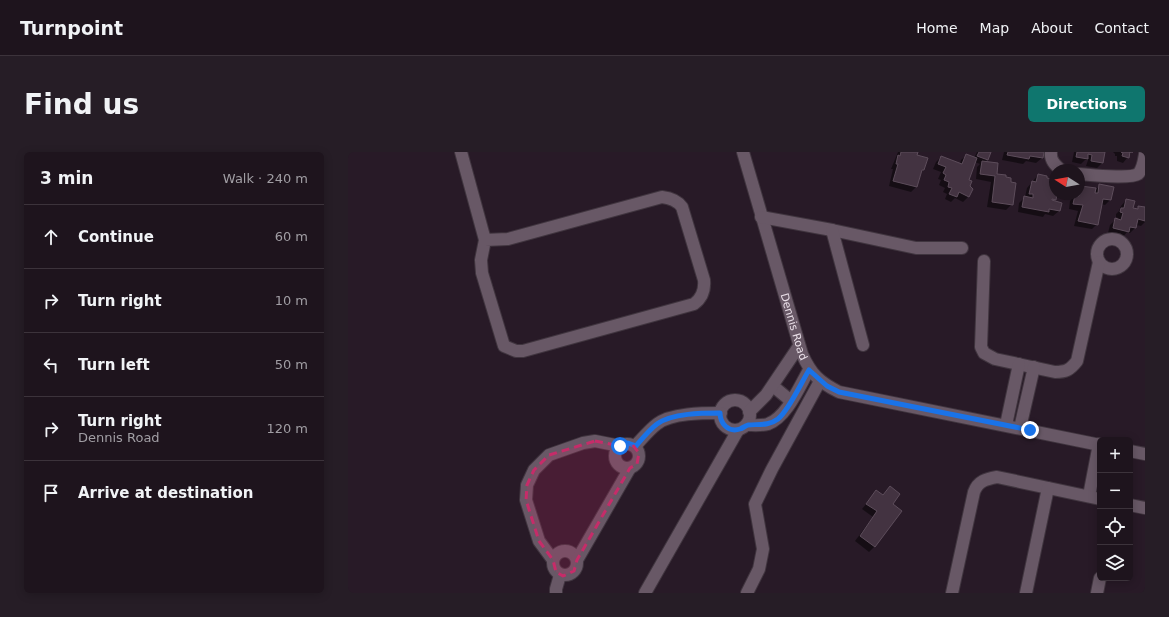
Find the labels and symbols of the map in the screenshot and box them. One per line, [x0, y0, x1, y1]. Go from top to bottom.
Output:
north arrow [1049, 164, 1085, 200]
street label: Dennis Road [778, 292, 811, 362]
route end [1021, 421, 1039, 439]
route start [611, 437, 629, 455]

